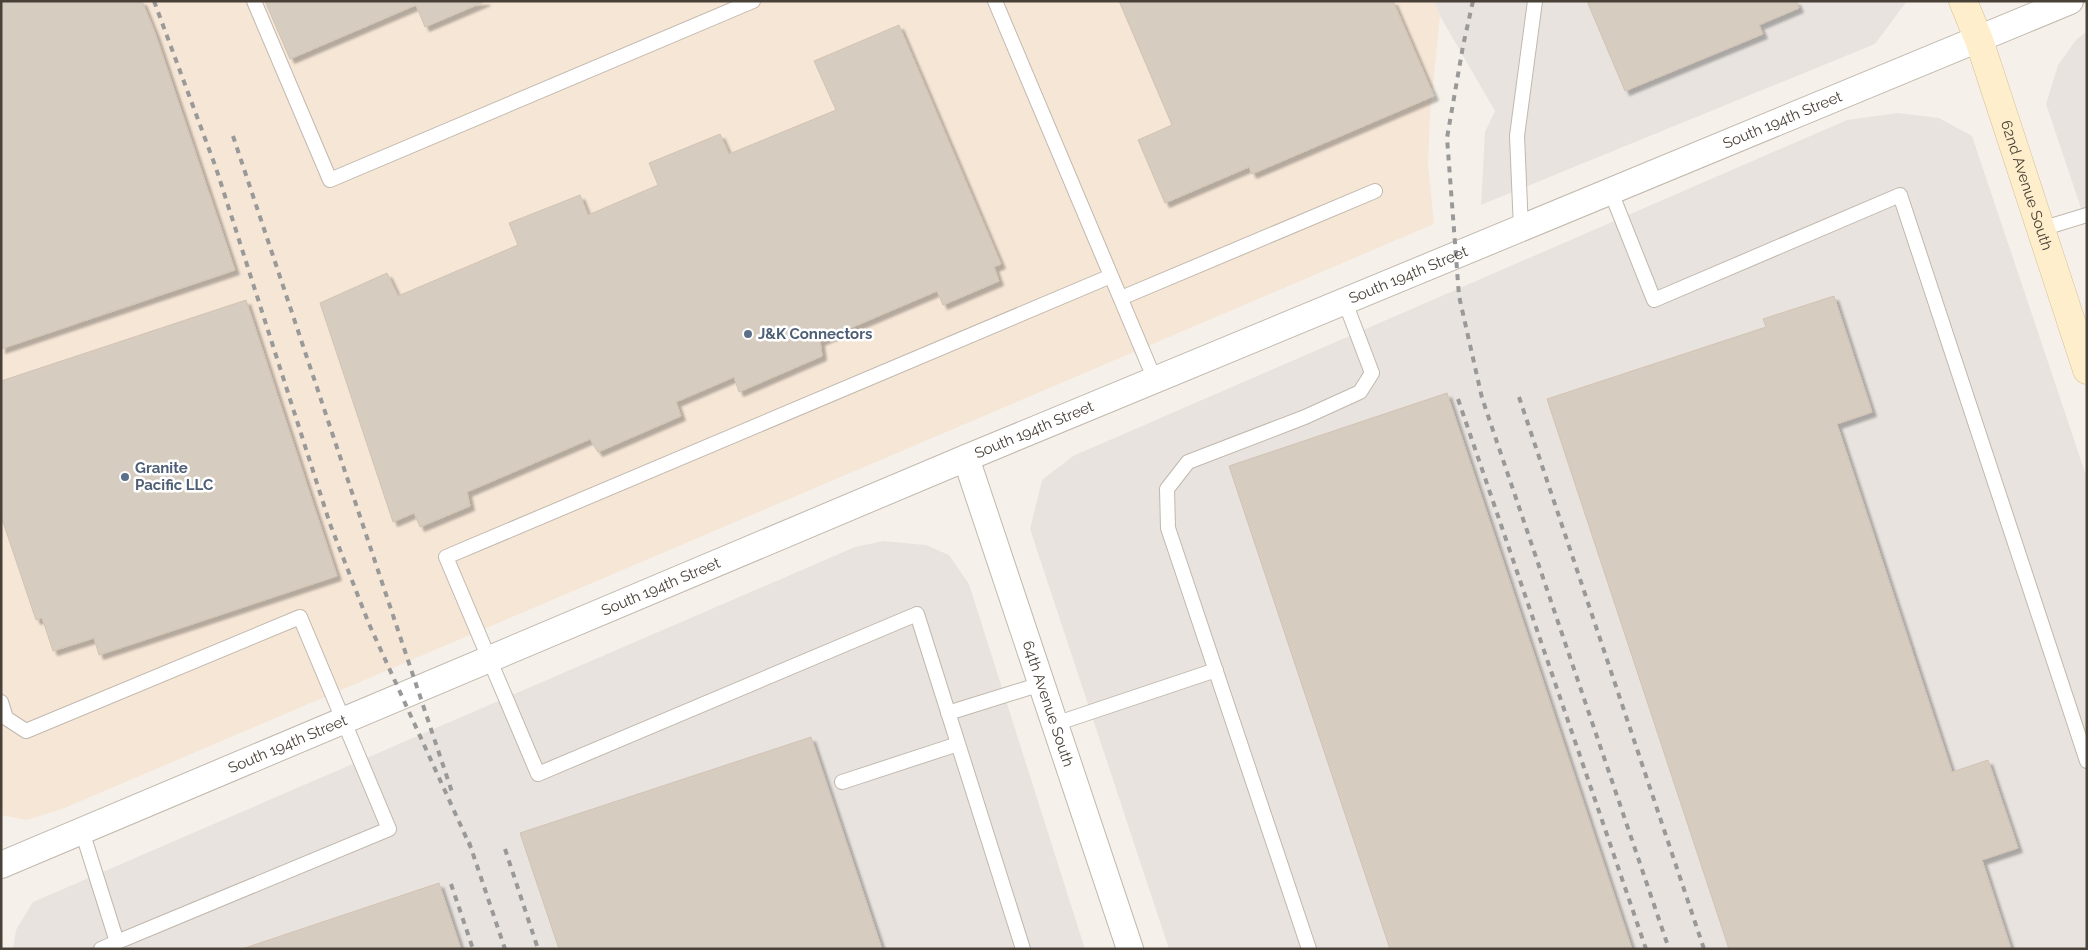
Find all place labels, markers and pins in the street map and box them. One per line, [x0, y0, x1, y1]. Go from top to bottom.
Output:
place label: J&K Connectors [758, 325, 872, 343]
marker: J&K Connectors [742, 328, 754, 340]
place label: Granite Pacific LLC [135, 459, 213, 494]
marker: Granite Pacific LLC [119, 471, 131, 483]

